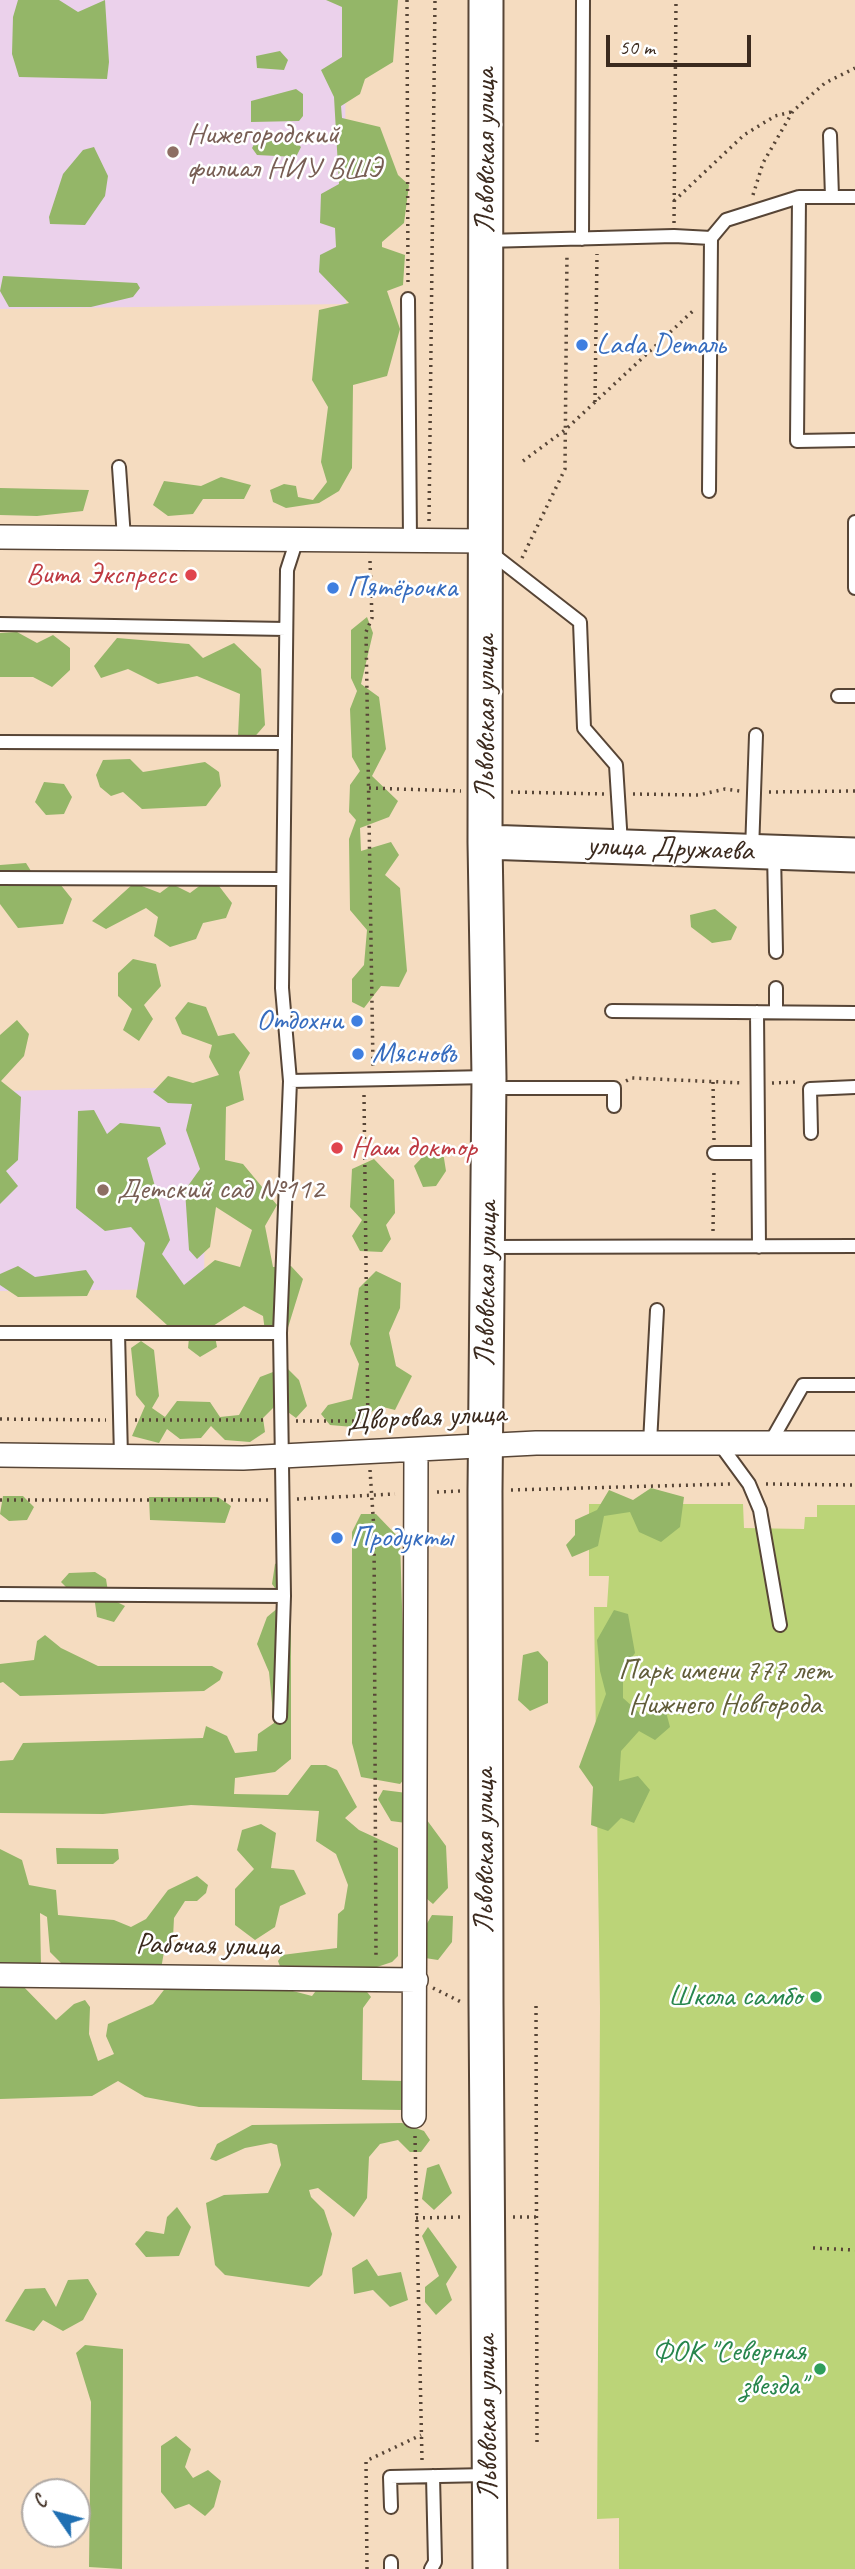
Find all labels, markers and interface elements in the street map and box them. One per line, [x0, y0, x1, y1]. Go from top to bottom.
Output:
scale bar [610, 21, 755, 65]
text: 50 m [619, 34, 655, 60]
street label: Львовская улица [468, 68, 504, 234]
place label: Нижегородский филиал НИУ ВШЭ [187, 117, 382, 188]
marker: Нижегородский филиал НИУ ВШЭ [165, 144, 181, 160]
place label: Lada Dеталь [596, 327, 726, 363]
marker: Lada Dеталь [574, 337, 590, 353]
place label: Вита Экспресс [26, 557, 177, 593]
marker: Вита Экспресс [183, 567, 199, 583]
place label: Пятёрочка [347, 570, 457, 606]
marker: Пятёрочка [325, 580, 341, 596]
street label: Львовская улица [468, 635, 504, 801]
street label: улица Дружаева [586, 828, 754, 870]
place label: Отдохни [256, 1003, 343, 1039]
marker: Отдохни [349, 1013, 365, 1029]
place label: Мясновъ [372, 1036, 457, 1072]
marker: Мясновъ [350, 1046, 366, 1062]
place label: Наш доктор [351, 1130, 477, 1166]
marker: Наш доктор [329, 1140, 345, 1156]
place label: Детский сад №112 [117, 1172, 324, 1208]
marker: Детский сад №112 [95, 1182, 111, 1198]
street label: Львовская улица [468, 1201, 506, 1367]
street label: Дворовая улица [345, 1396, 507, 1440]
place label: Продукты [351, 1520, 453, 1556]
marker: Продукты [329, 1530, 345, 1546]
park label: Парк имени 777 лет Нижнего Новгорода [618, 1653, 832, 1724]
street label: Львовская улица [467, 1768, 503, 1934]
street label: Рабочая улица [135, 1927, 281, 1965]
place label: Школа самбо [668, 1979, 802, 2015]
marker: Школа самбо [808, 1989, 824, 2005]
place label: ФОК "Северная звезда" [652, 2334, 806, 2404]
street label: Львовская улица [469, 2335, 507, 2501]
marker: ФОК "Северная звезда" [812, 2361, 828, 2377]
north arrow [21, 2478, 91, 2548]
text: С [28, 2491, 53, 2513]

